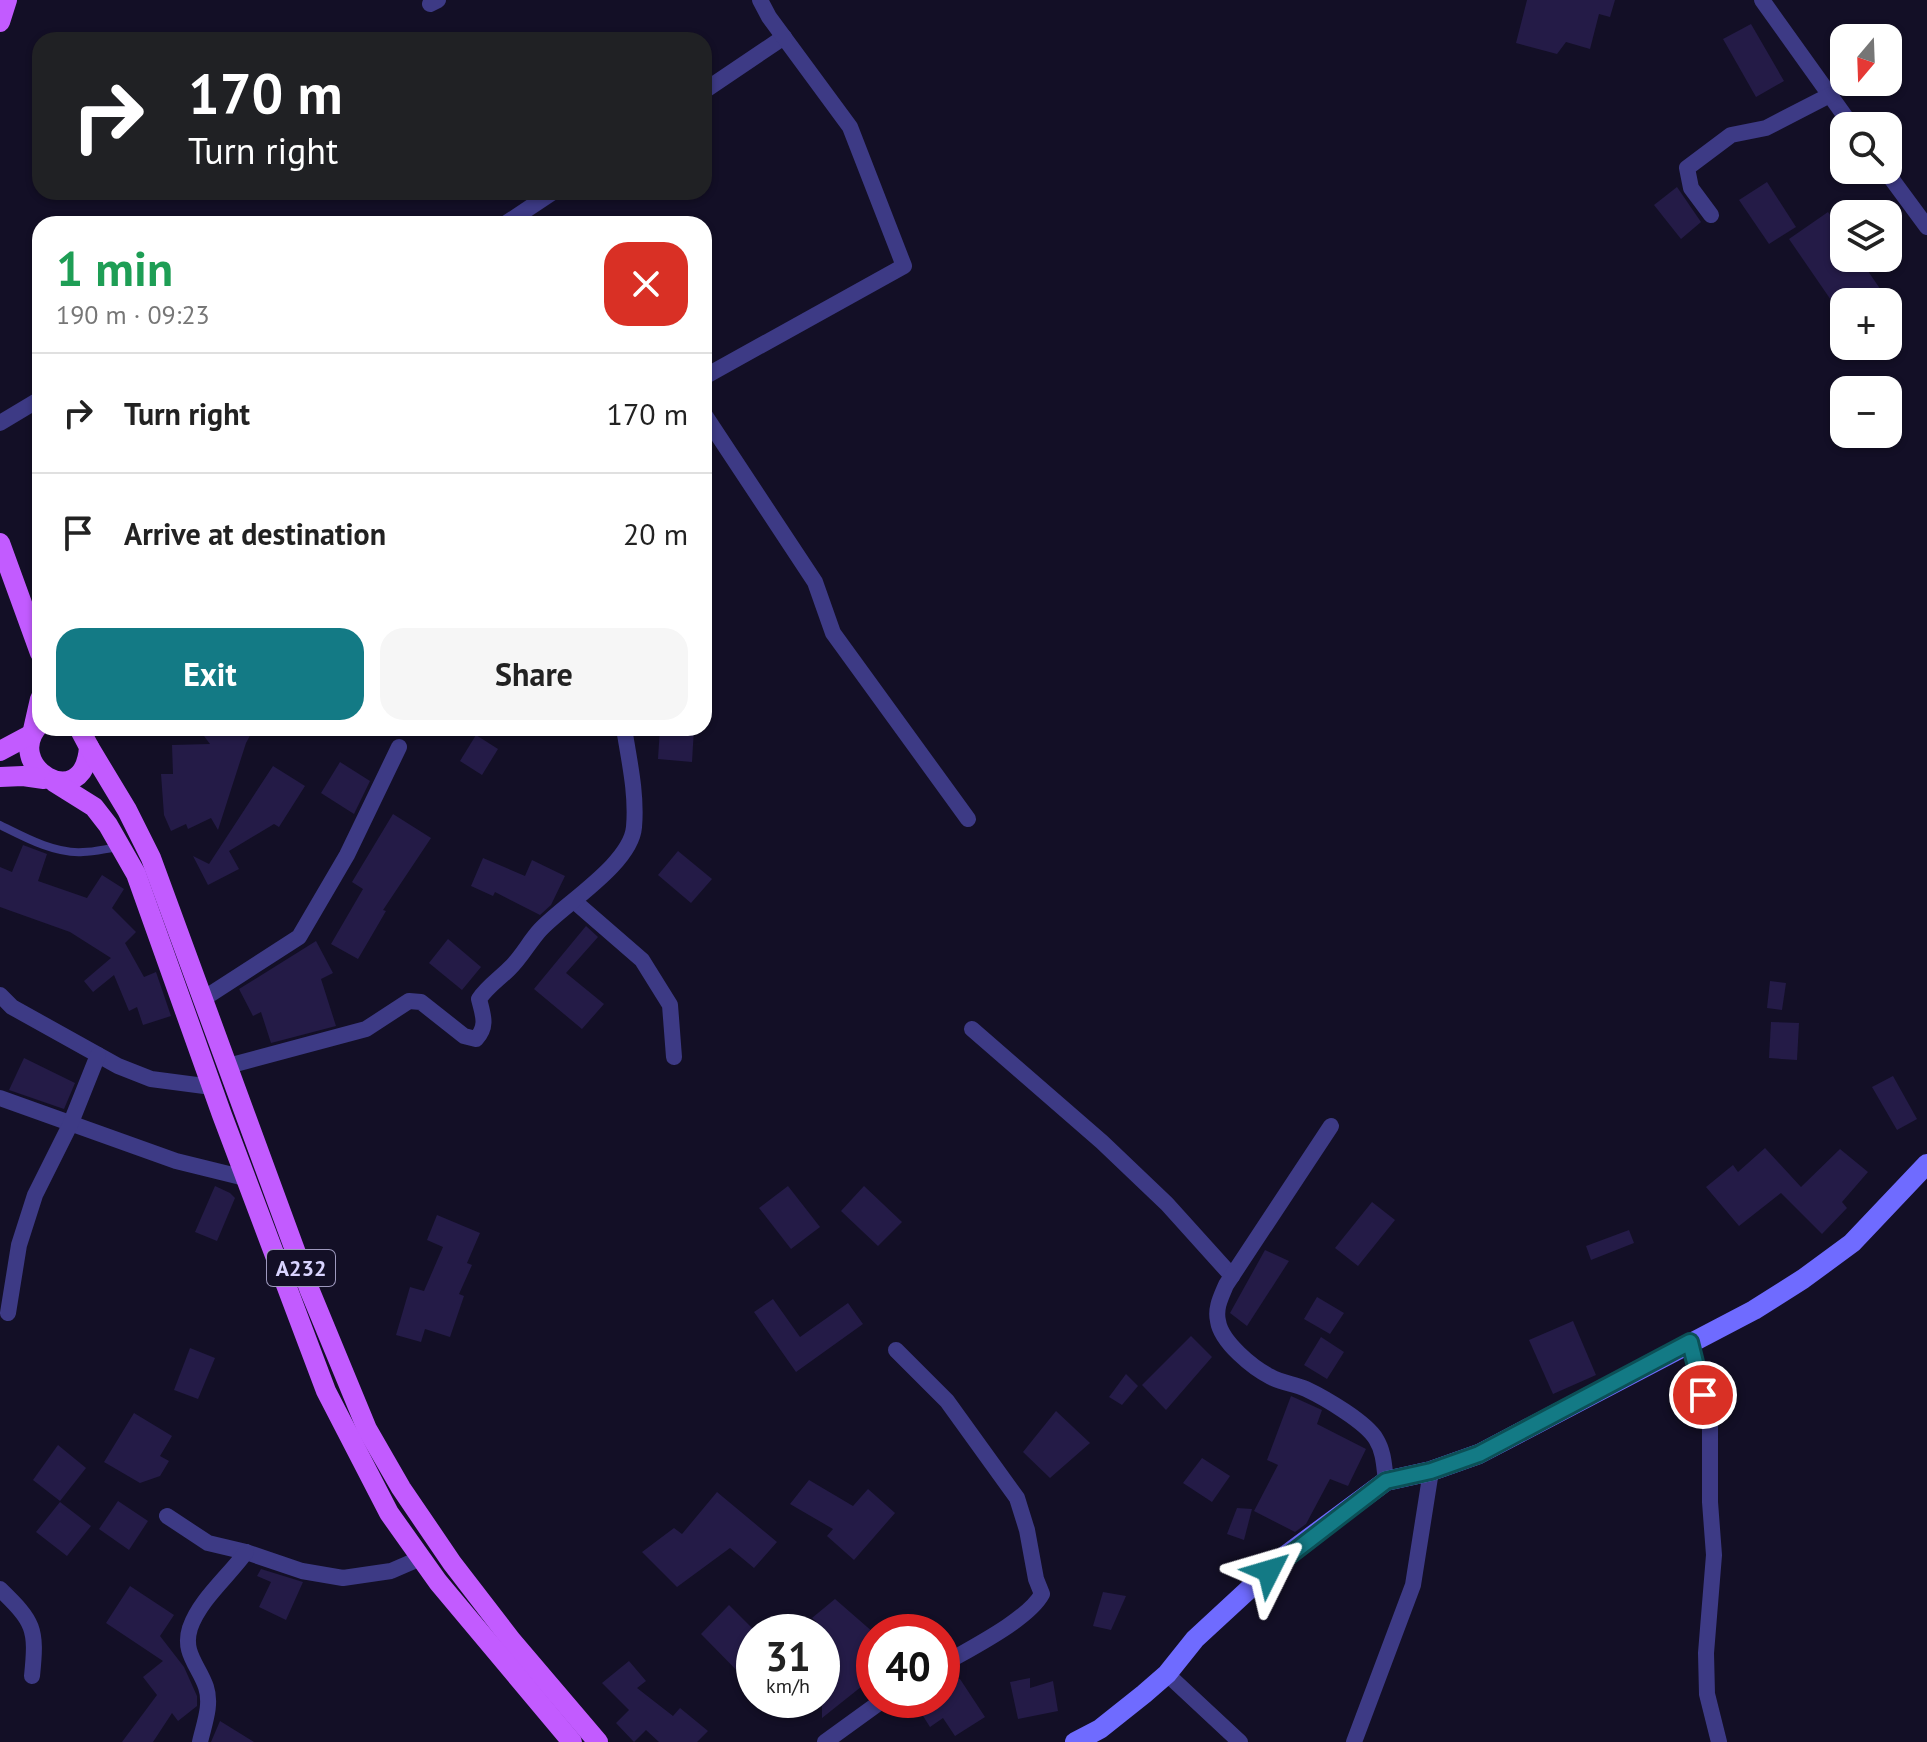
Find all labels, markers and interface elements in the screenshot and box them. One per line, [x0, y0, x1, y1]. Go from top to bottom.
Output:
north arrow [1830, 24, 1902, 96]
map controls [1830, 24, 1902, 448]
text: 170 m [188, 57, 343, 129]
icon: right [56, 64, 160, 168]
button: search [1830, 112, 1902, 184]
text: Turn right [188, 127, 338, 174]
button: layers [1830, 200, 1902, 272]
text: 1 min [56, 237, 173, 299]
button: close [604, 242, 688, 326]
button: + [1830, 288, 1902, 360]
text: 190 m · 09:23 [56, 298, 210, 331]
button: − [1830, 376, 1902, 448]
icon: right [56, 391, 100, 435]
text: Turn right [124, 394, 250, 433]
text: 170 m [607, 394, 688, 433]
icon: arrive [56, 511, 100, 555]
text: Arrive at destination [124, 514, 386, 553]
text: 20 m [623, 514, 688, 553]
button: Exit [56, 628, 364, 720]
button: Share [380, 628, 688, 720]
road number: A232 [267, 1250, 335, 1286]
pin [1669, 1361, 1737, 1429]
icon: arrive [1681, 1373, 1725, 1417]
position arrow [1227, 1529, 1311, 1613]
speed limit sign: 40 [856, 1614, 960, 1718]
text: 31 [765, 1630, 811, 1682]
text: km/h [766, 1673, 810, 1699]

